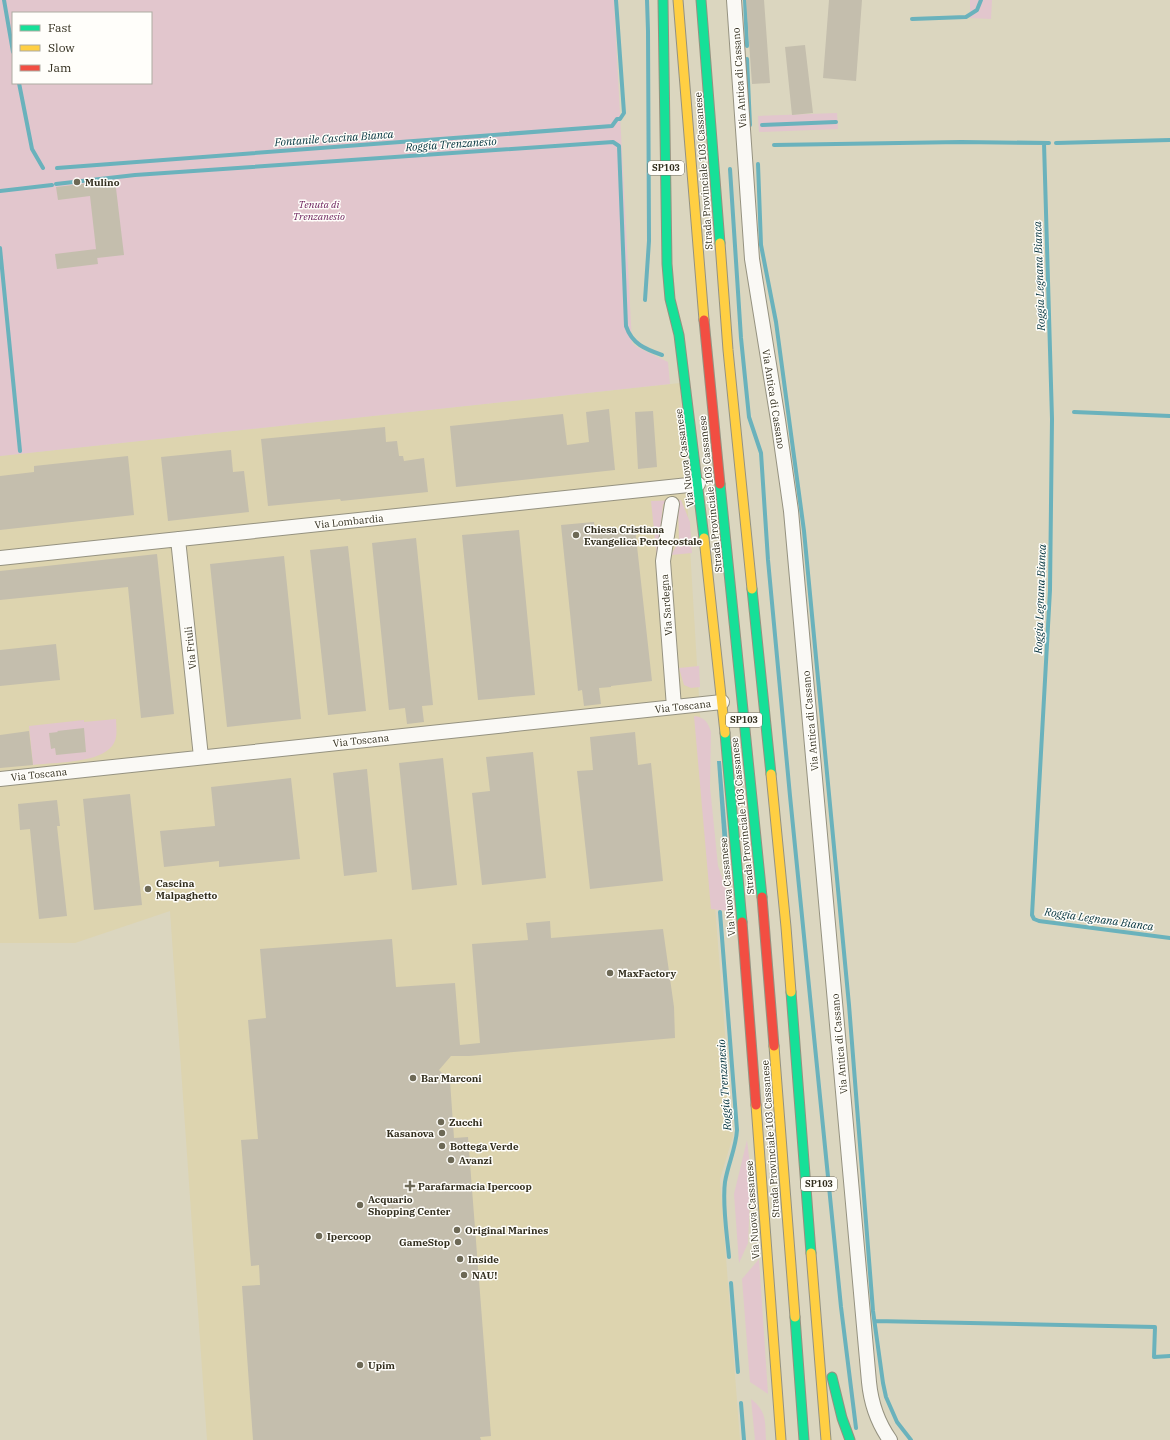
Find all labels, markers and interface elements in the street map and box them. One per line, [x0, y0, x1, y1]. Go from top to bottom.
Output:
legend [12, 12, 152, 84]
text: Fast [48, 20, 72, 35]
street label: Via Antica di Cassano [729, 27, 749, 129]
text: Slow [48, 40, 75, 55]
text: Jam [48, 60, 72, 75]
street label: Strada Provinciale 103 Cassanese [692, 92, 715, 250]
water label: Fontanile Cascina Bianca [273, 127, 394, 149]
water label: Roggia Trenzanesio [404, 134, 498, 154]
road number: SP103 [648, 161, 684, 175]
place label: Mulino [85, 176, 120, 189]
marker: Mulino [72, 177, 82, 187]
park label: Tenuta di Trenzanesio [293, 198, 345, 223]
water label: Roggia Legnana Bianca [1030, 221, 1048, 332]
street label: Via Antica di Cassano [759, 348, 788, 450]
street label: Via Nuova Cassanese [672, 408, 697, 508]
street label: Strada Provinciale 103 Cassanese [696, 415, 725, 573]
street label: Via Lombardia [314, 511, 385, 532]
place label: Chiesa Cristiana Evangelica Pentecostale [584, 523, 703, 548]
marker: Chiesa Cristiana Evangelica Pentecostale [571, 530, 581, 540]
water label: Roggia Legnana Bianca [1031, 544, 1049, 655]
street label: Via Sardegna [658, 573, 675, 636]
street label: Via Friuli [182, 626, 199, 670]
street label: Via Antica di Cassano [800, 670, 821, 772]
street label: Via Toscana [654, 697, 712, 716]
road number: SP103 [726, 713, 762, 727]
street label: Via Toscana [332, 731, 390, 750]
street label: Strada Provinciale 103 Cassanese [728, 737, 757, 895]
street label: Via Toscana [10, 765, 68, 784]
street label: Via Nuova Cassanese [717, 837, 738, 937]
place label: Cascina Malpaghetto [156, 877, 217, 902]
marker: Cascina Malpaghetto [143, 884, 153, 894]
water label: Roggia Legnana Bianca [1043, 904, 1154, 934]
place label: MaxFactory [618, 967, 676, 980]
marker: MaxFactory [605, 968, 615, 978]
street label: Via Antica di Cassano [829, 993, 850, 1095]
water label: Roggia Trenzanesio [714, 1038, 734, 1132]
street label: Strada Provinciale 103 Cassanese [759, 1060, 782, 1218]
place label: Bar Marconi [421, 1072, 482, 1085]
marker: Bar Marconi [408, 1073, 418, 1083]
place label: Zucchi [449, 1116, 483, 1129]
marker: Zucchi [436, 1117, 446, 1127]
place label: Kasanova [386, 1127, 434, 1140]
marker: Kasanova [437, 1128, 447, 1138]
place label: Bottega Verde [450, 1140, 519, 1153]
marker: Bottega Verde [437, 1141, 447, 1151]
place label: Avanzi [459, 1154, 493, 1167]
marker: Avanzi [446, 1155, 456, 1165]
street label: Via Nuova Cassanese [743, 1160, 762, 1260]
road number: SP103 [801, 1177, 837, 1191]
place label: Parafarmacia Ipercoop [418, 1180, 532, 1193]
marker: Parafarmacia Ipercoop [405, 1181, 415, 1191]
place label: Acquario Shopping Center [368, 1193, 451, 1218]
marker: Acquario Shopping Center [355, 1200, 365, 1210]
place label: Original Marines [465, 1224, 548, 1237]
marker: Original Marines [452, 1225, 462, 1235]
place label: Ipercoop [327, 1230, 371, 1243]
marker: Ipercoop [314, 1231, 324, 1241]
place label: GameStop [399, 1236, 450, 1249]
marker: GameStop [453, 1237, 463, 1247]
place label: Inside [468, 1253, 499, 1266]
marker: Inside [455, 1254, 465, 1264]
place label: NAU! [472, 1269, 497, 1282]
marker: NAU! [459, 1270, 469, 1280]
place label: Upim [368, 1359, 395, 1372]
marker: Upim [355, 1360, 365, 1370]

